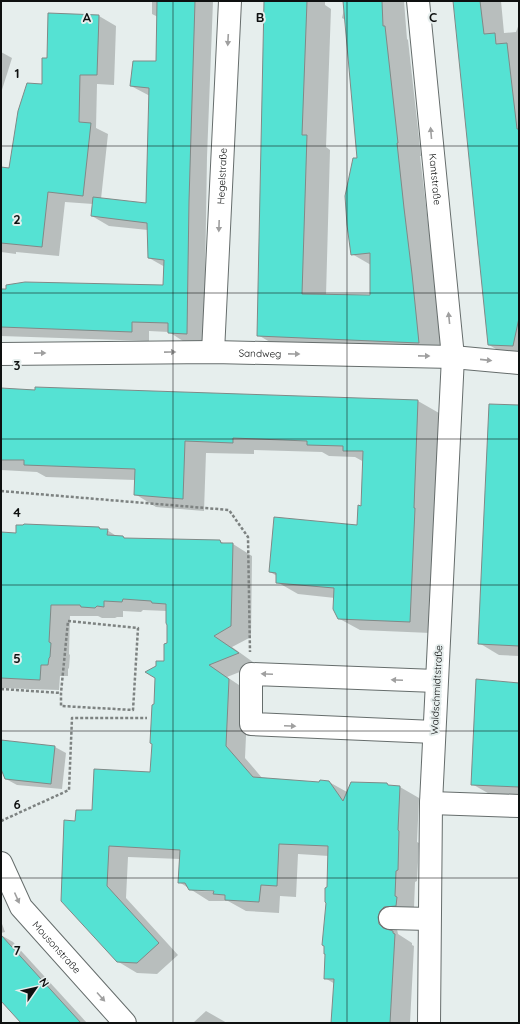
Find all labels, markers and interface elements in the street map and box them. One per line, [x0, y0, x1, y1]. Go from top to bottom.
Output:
text: A [83, 9, 92, 25]
text: B [256, 9, 264, 25]
text: C [429, 9, 437, 25]
one-way arrow [225, 34, 232, 46]
text: 1 [14, 65, 20, 81]
one-way arrow [427, 127, 434, 139]
street label: Hegelstraße [214, 147, 230, 205]
street label: Kantstraße [426, 153, 444, 206]
text: 2 [13, 211, 21, 227]
one-way arrow [216, 220, 223, 232]
one-way arrow [445, 312, 452, 324]
street label: Sandweg [238, 347, 282, 360]
one-way arrow [164, 349, 177, 355]
one-way arrow [34, 350, 47, 356]
one-way arrow [288, 350, 300, 357]
one-way arrow [418, 353, 431, 359]
text: 3 [14, 357, 21, 373]
one-way arrow [480, 357, 492, 363]
text: 4 [13, 504, 21, 520]
street label: Waldschmidtstraße [428, 644, 445, 735]
text: 5 [13, 650, 21, 666]
one-way arrow [261, 671, 273, 678]
one-way arrow [391, 676, 403, 683]
one-way arrow [284, 723, 297, 729]
text: 6 [13, 796, 21, 812]
one-way arrow [14, 893, 20, 904]
street label: Mousonstraße [30, 918, 84, 977]
text: 7 [13, 942, 21, 958]
north arrow [16, 968, 56, 1008]
text: N [36, 975, 52, 990]
one-way arrow [96, 992, 106, 1002]

